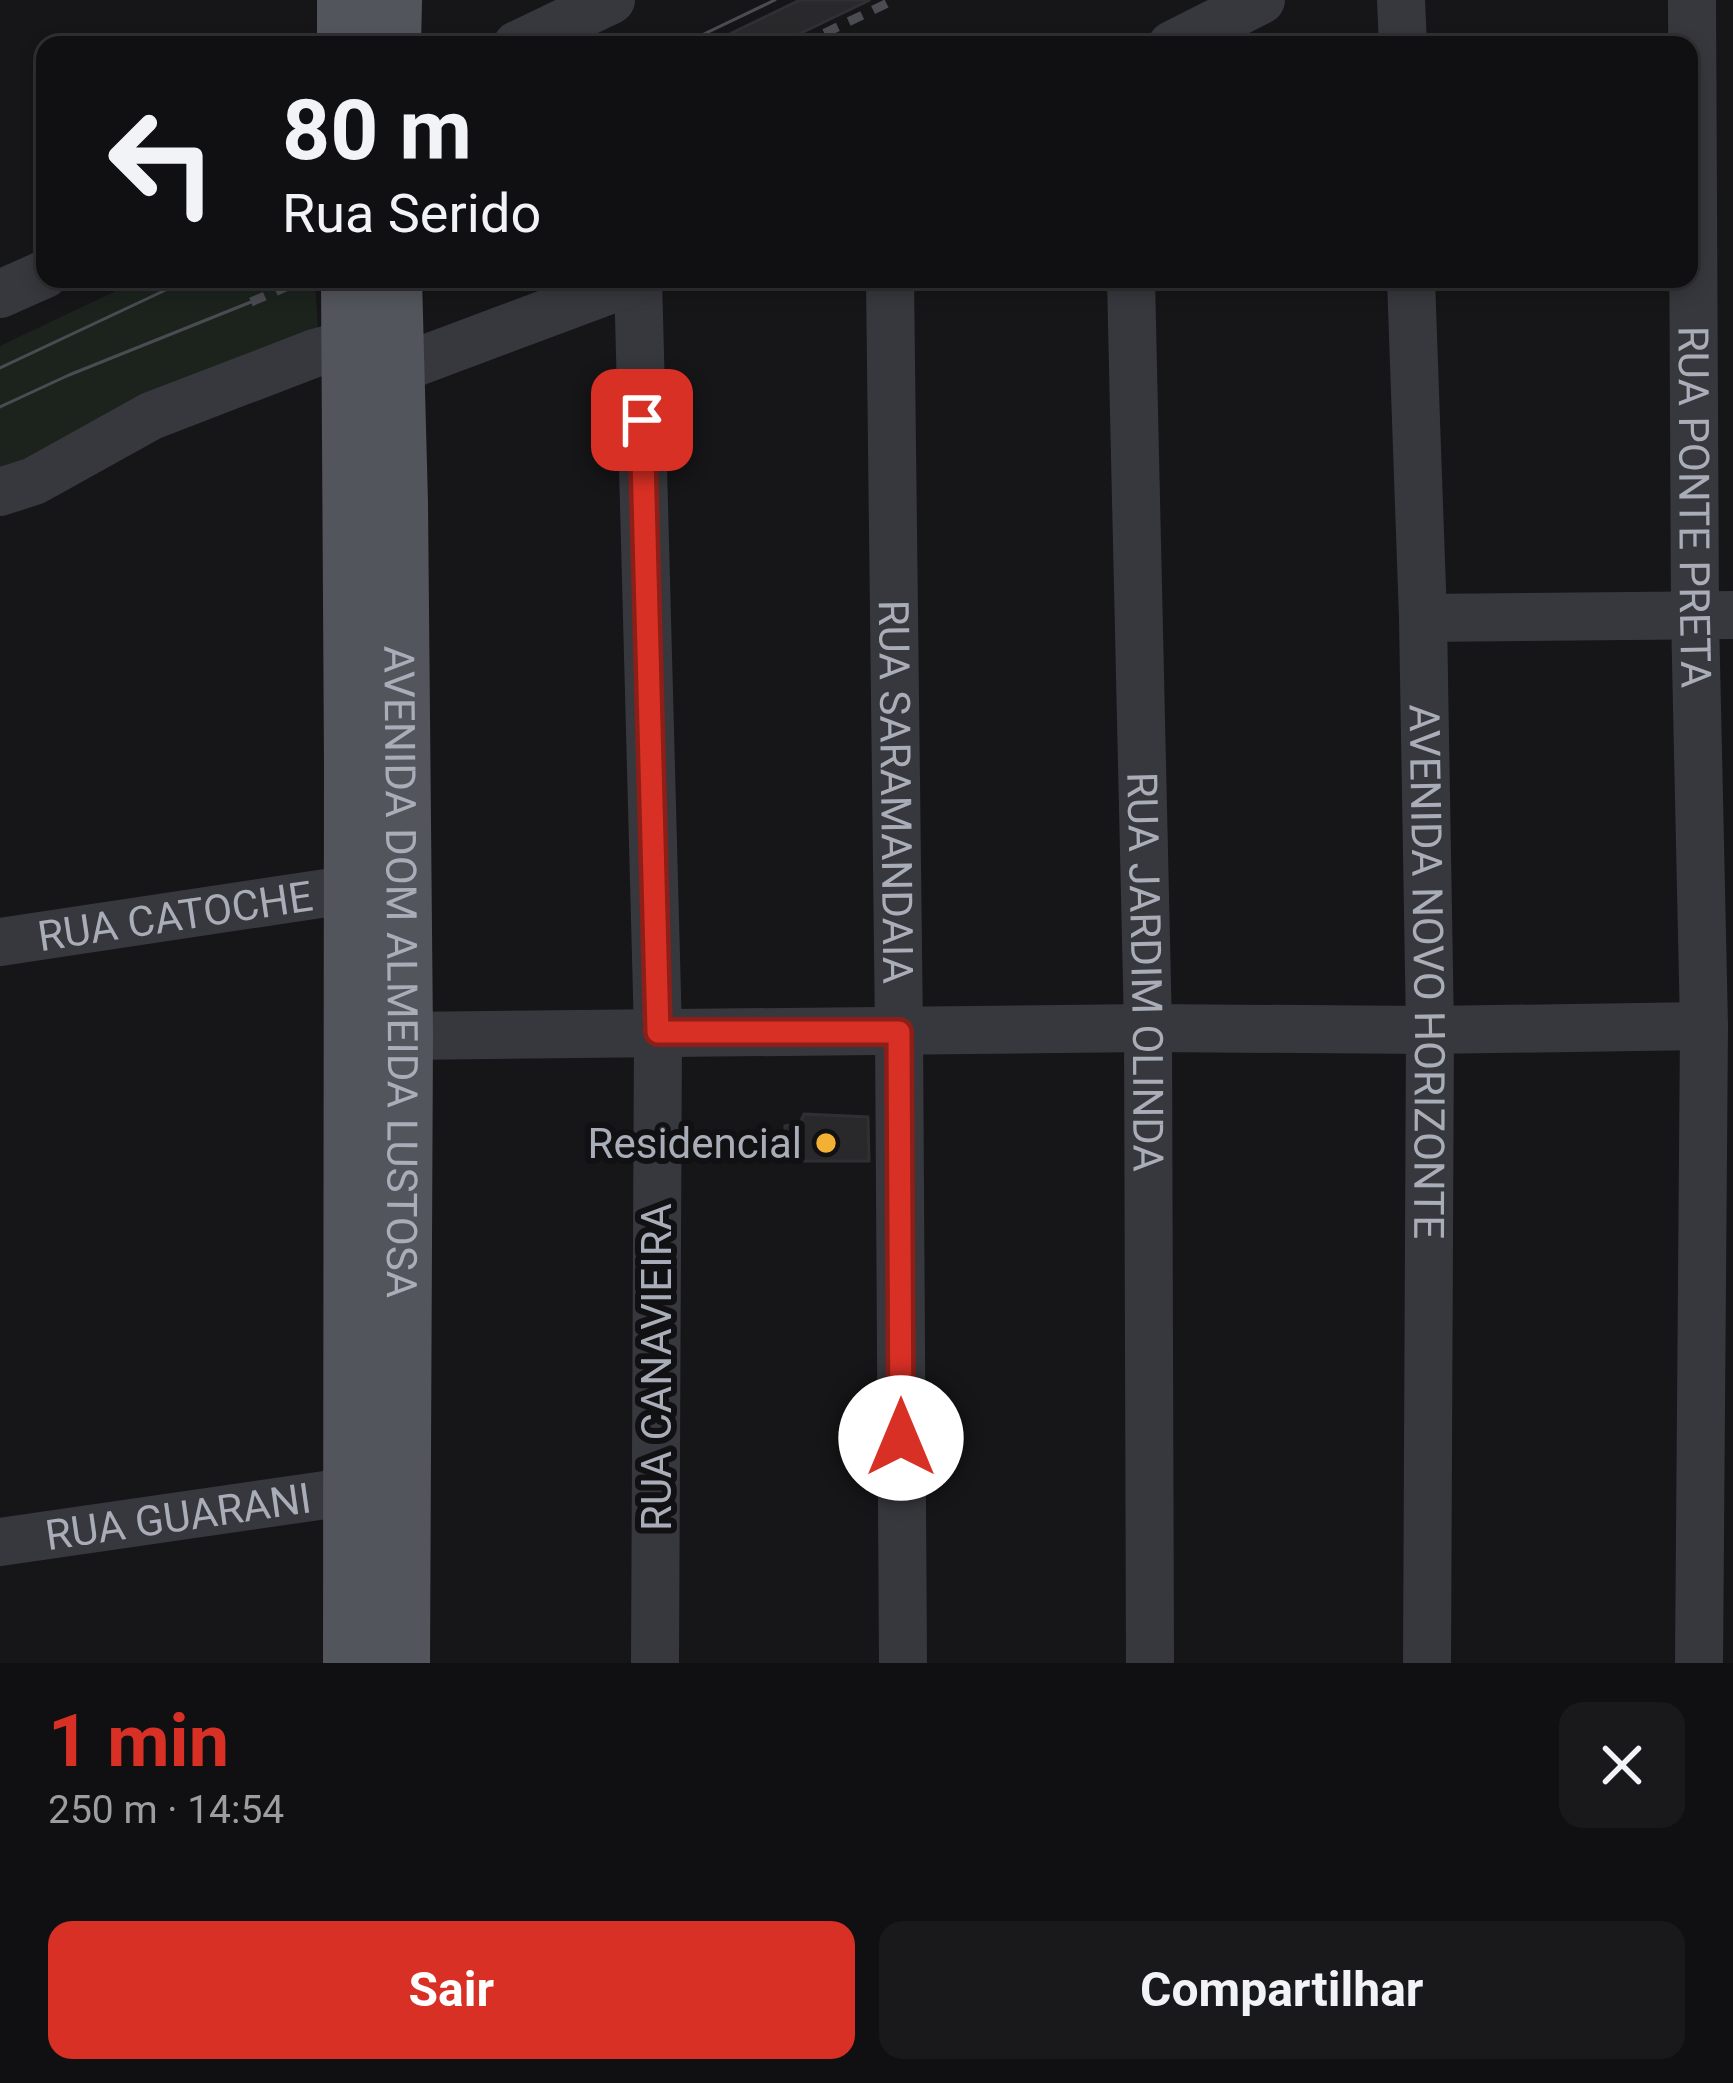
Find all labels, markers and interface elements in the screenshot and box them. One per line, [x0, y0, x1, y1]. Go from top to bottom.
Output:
text: 80 m [282, 81, 472, 180]
icon: left [84, 84, 240, 240]
text: Rua Serido [282, 182, 541, 245]
street label: RUA PONTE PRETA [1669, 326, 1721, 689]
pin [591, 369, 693, 471]
icon: arrive [609, 387, 675, 453]
street label: RUA SARAMANDAIA [869, 600, 922, 984]
street label: AVENIDA DOM ALMEIDA LUSTOSA [374, 645, 427, 1298]
street label: AVENIDA NOVO HORIZONTE [1399, 704, 1454, 1239]
street label: RUA JARDIM OLINDA [1117, 771, 1172, 1172]
street label: RUA CATOCHE [34, 871, 316, 961]
place label: Residencial [588, 1119, 802, 1168]
marker: Residencial [813, 1130, 839, 1156]
street label: RUA CANAVIEIRA [632, 1203, 681, 1531]
position arrow [838, 1375, 964, 1501]
street label: RUA GUARANI [42, 1473, 314, 1560]
text: 1 min [48, 1699, 229, 1784]
button: close [1559, 1702, 1685, 1828]
text: 250 m · 14:54 [48, 1787, 284, 1833]
button: Sair [48, 1921, 855, 2059]
button: Compartilhar [879, 1921, 1685, 2059]

